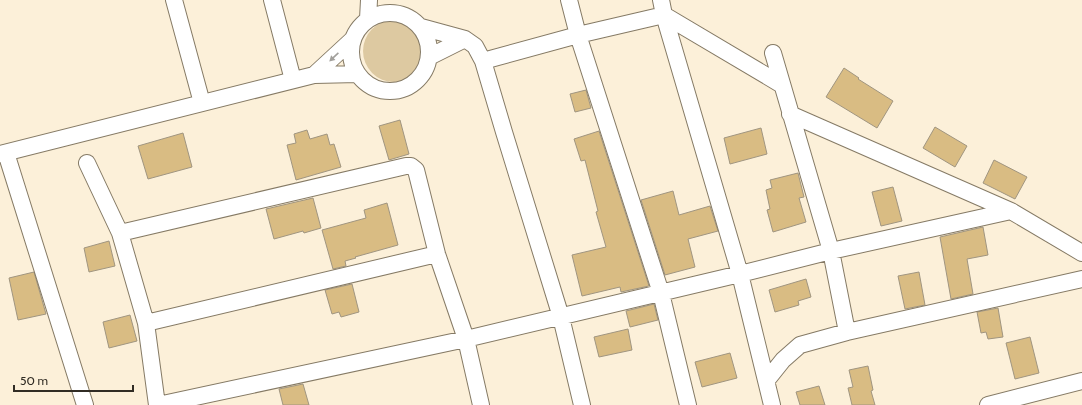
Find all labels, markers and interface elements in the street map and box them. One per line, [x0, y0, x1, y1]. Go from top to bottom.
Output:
one-way arrow [329, 52, 339, 62]
scale bar [14, 367, 133, 393]
text: 50 m [20, 373, 48, 388]

